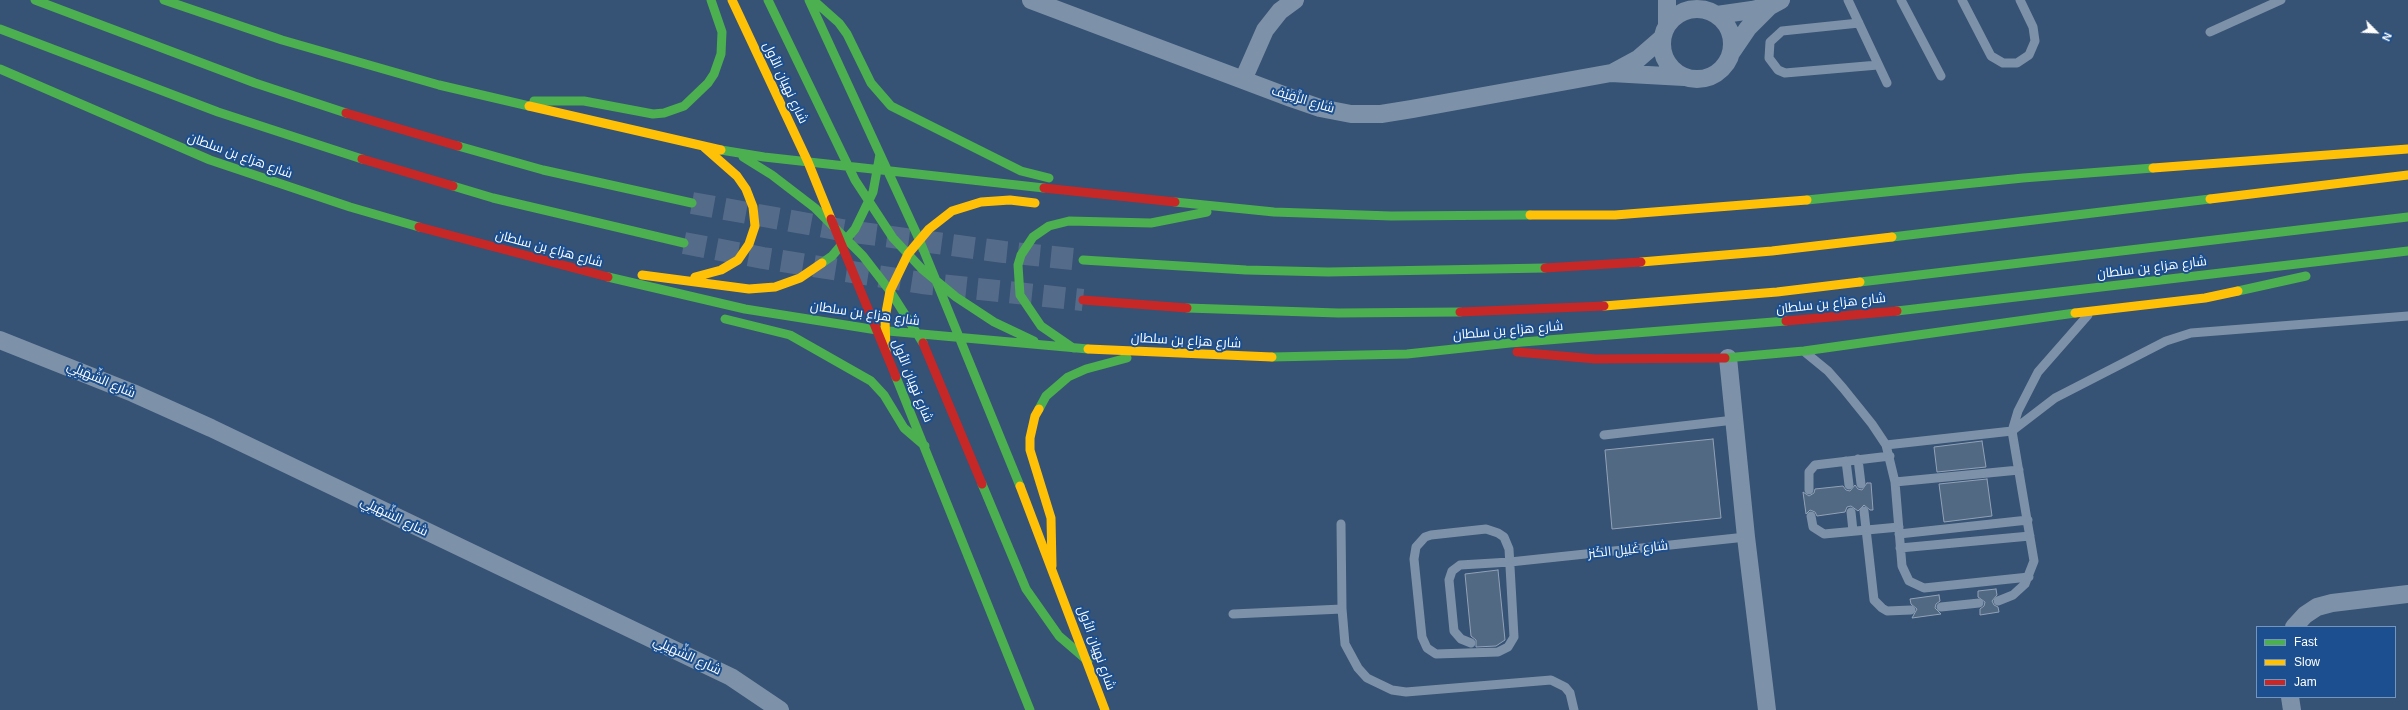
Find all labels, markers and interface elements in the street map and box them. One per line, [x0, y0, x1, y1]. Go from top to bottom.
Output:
north arrow [2356, 12, 2396, 52]
text: N [2380, 31, 2394, 43]
street label: شارع نهيان الأول [759, 40, 811, 126]
street label: شارع الزَّفِيْف [1270, 83, 1336, 117]
street label: شارع هزاع بن سلطان [185, 130, 295, 182]
street label: شارع هزاع بن سلطان [494, 227, 604, 271]
street label: شارع هزاع بن سلطان [2096, 254, 2208, 282]
street label: شارع هزاع بن سلطان [1775, 290, 1887, 318]
street label: شارع هزاع بن سلطان [809, 299, 921, 329]
street label: شارع هزاع بن سلطان [1452, 318, 1564, 344]
street label: شارع هزاع بن سلطان [1130, 330, 1242, 352]
street label: شارع نهيان الأول [888, 337, 936, 425]
street label: شارع الشِّهَيلِي [64, 359, 138, 401]
street label: شارع الشِّهَيلِي [358, 494, 430, 540]
street label: شارع غَلِيل الكَنز [1587, 538, 1669, 562]
street label: شارع نهيان الأول [1074, 604, 1118, 692]
legend [2256, 626, 2396, 698]
street label: شارع الشِّهَيلِي [651, 633, 723, 679]
text: Fast [2294, 635, 2317, 649]
text: Slow [2294, 655, 2320, 669]
text: Jam [2294, 675, 2317, 689]

